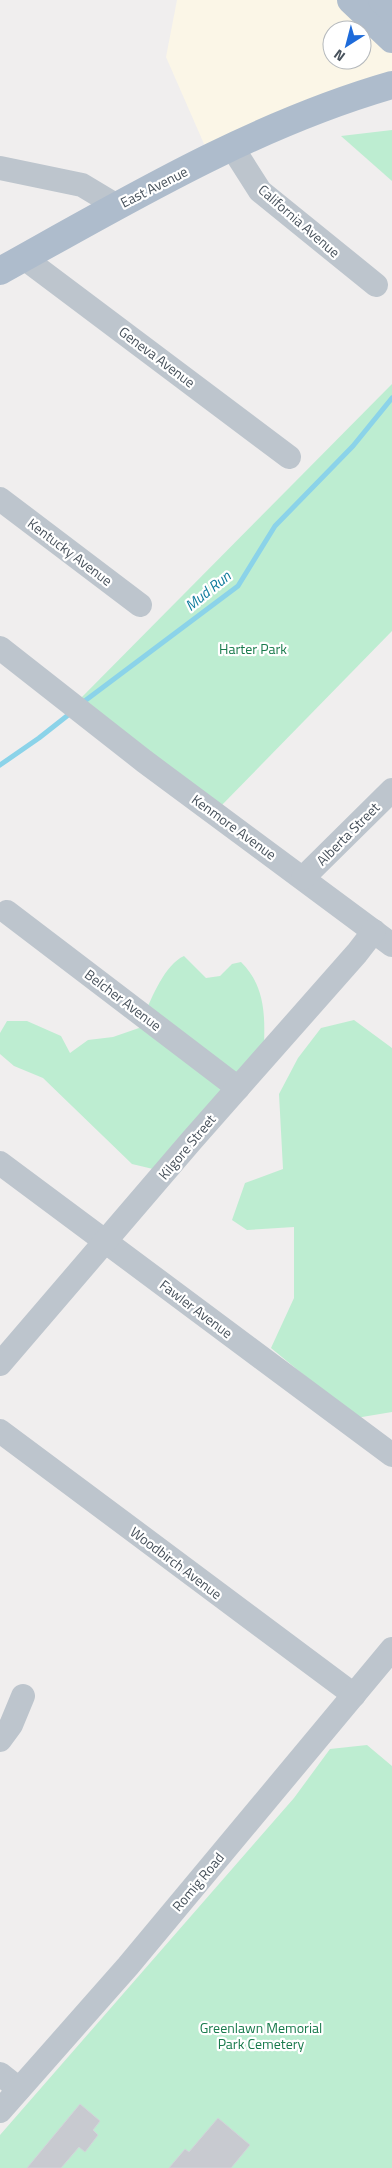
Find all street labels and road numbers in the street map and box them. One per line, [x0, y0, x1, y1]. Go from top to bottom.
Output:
street label: East Avenue [116, 161, 191, 212]
street label: California Avenue [254, 179, 345, 262]
street label: Geneva Avenue [115, 321, 200, 392]
street label: Kentucky Avenue [24, 513, 117, 590]
street label: Kenmore Avenue [188, 789, 281, 865]
street label: Alberta Street [311, 797, 384, 870]
street label: Belcher Avenue [81, 964, 166, 1035]
street label: Kilgore Street [153, 1109, 220, 1184]
street label: Fawler Avenue [155, 1274, 237, 1343]
street label: Woodbirch Avenue [126, 1521, 227, 1604]
street label: Romig Road [167, 1848, 229, 1916]

